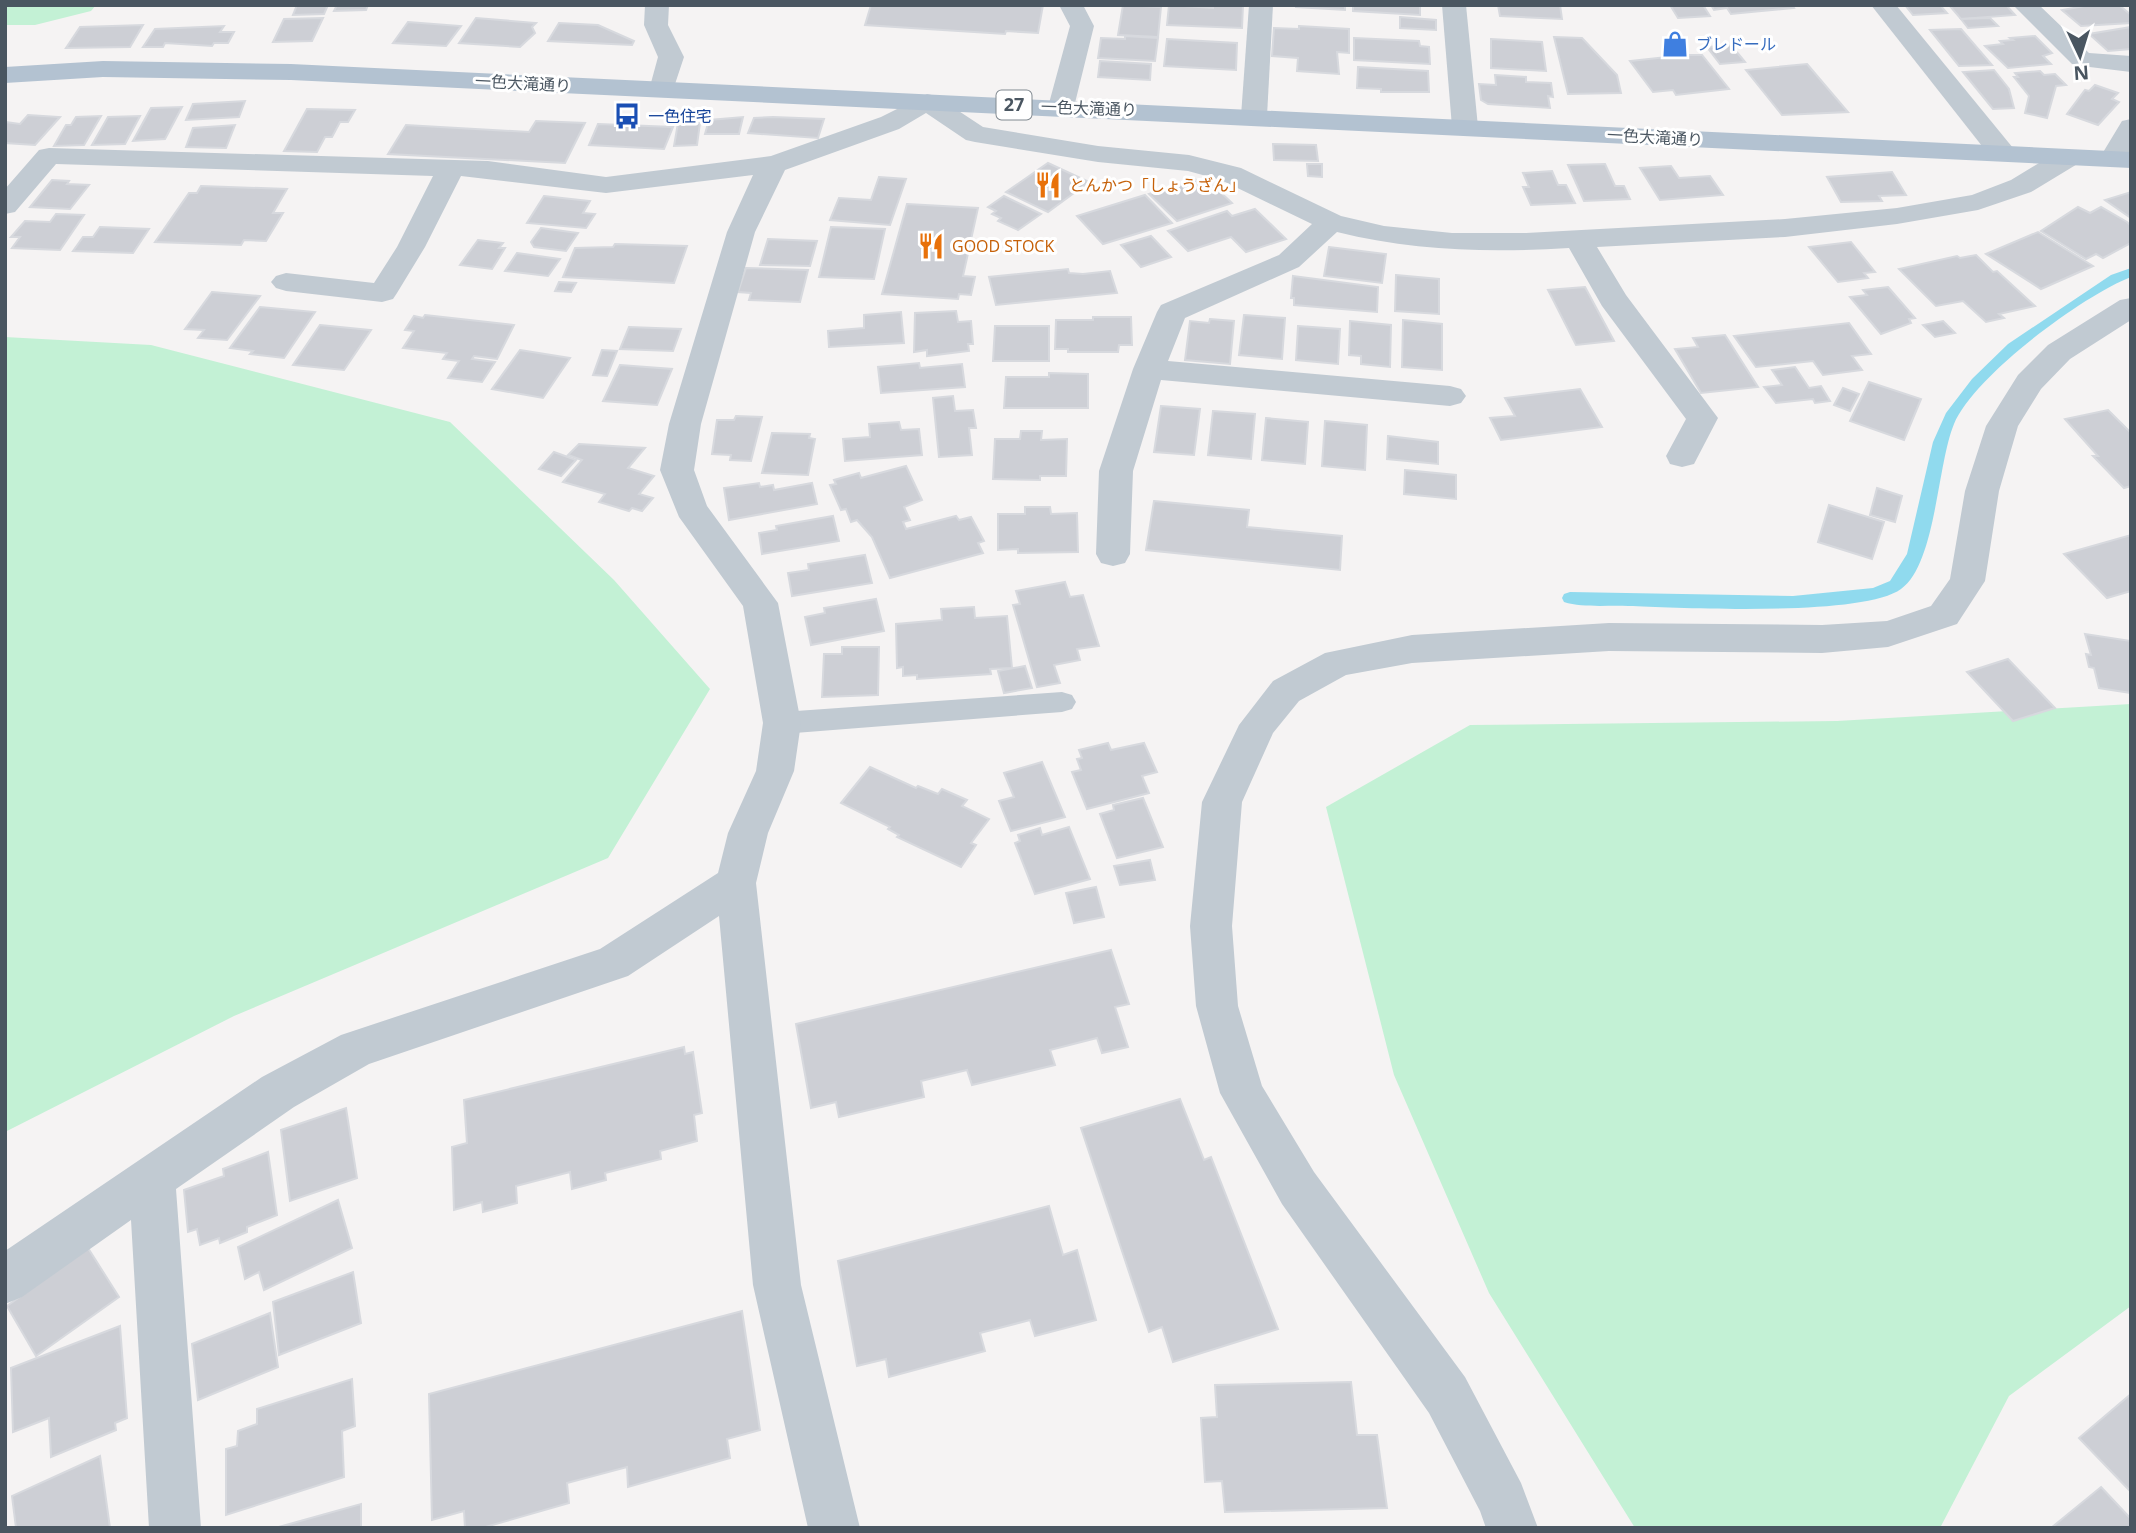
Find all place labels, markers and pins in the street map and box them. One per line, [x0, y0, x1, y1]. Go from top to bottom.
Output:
shop icon: ブレドール [1660, 29, 1690, 59]
place label: ブレドール [1696, 33, 1776, 55]
bus stop icon: 一色住宅 [612, 101, 642, 131]
place label: 一色住宅 [648, 105, 712, 127]
restaurant icon: とんかつ「しょうざん」 [1033, 170, 1063, 200]
place label: とんかつ「しょうざん」 [1069, 174, 1245, 196]
restaurant icon: GOOD STOCK [916, 231, 946, 261]
place label: GOOD STOCK [952, 235, 1054, 257]

